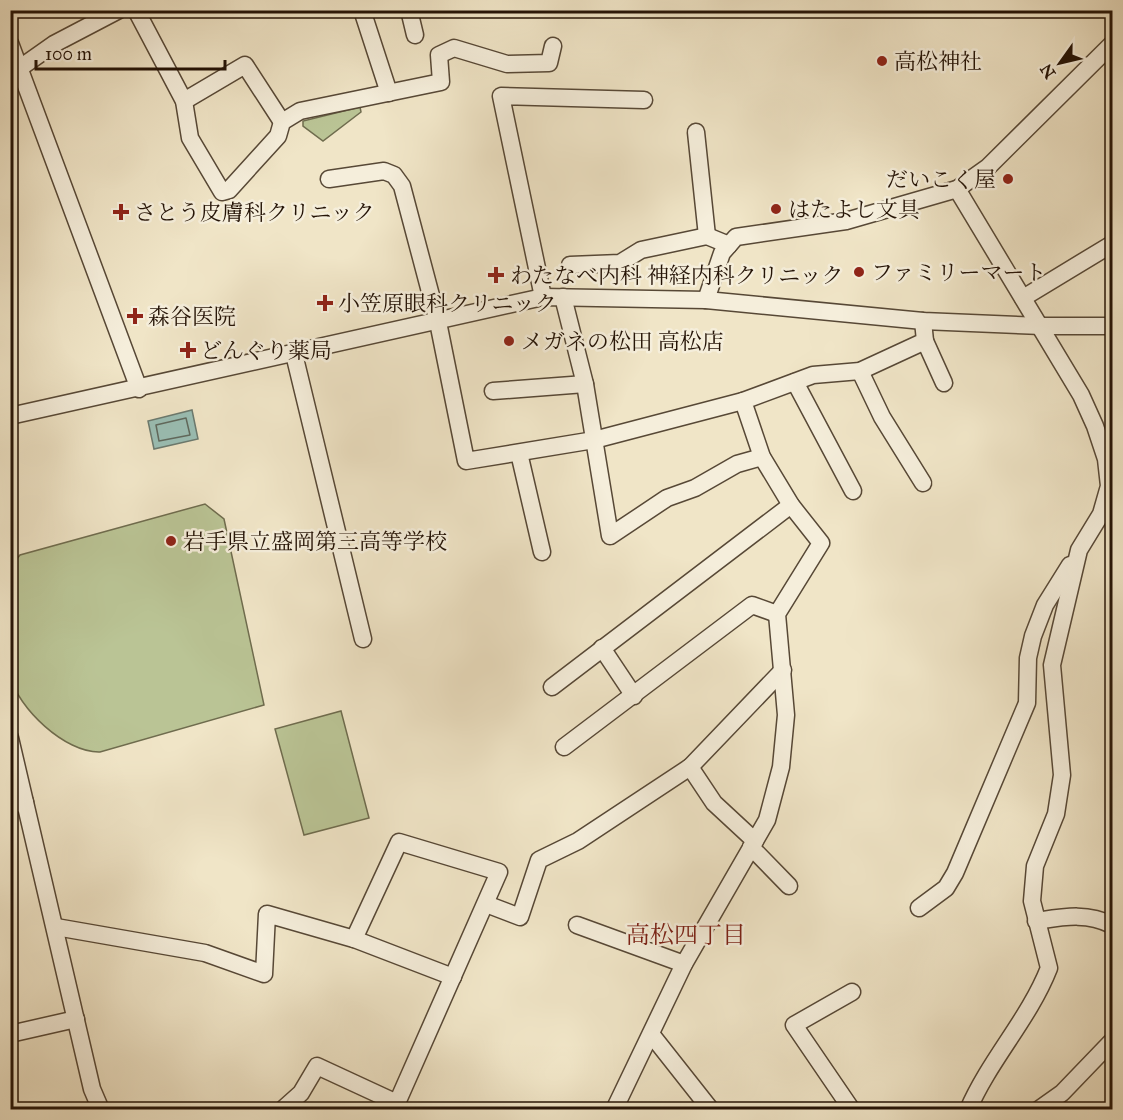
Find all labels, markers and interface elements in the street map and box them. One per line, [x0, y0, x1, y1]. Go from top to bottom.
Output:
scale bar [36, 33, 225, 71]
north arrow [1030, 33, 1090, 93]
text: 100 m [45, 43, 92, 65]
place label: 高松神社 [894, 48, 982, 75]
marker: 高松神社 [875, 54, 889, 68]
text: N [1036, 60, 1060, 82]
place label: だいこく屋 [886, 166, 996, 193]
marker: だいこく屋 [1001, 172, 1015, 186]
place label: はたよし文具 [788, 196, 920, 223]
place label: さとう皮膚科クリニック [134, 199, 375, 226]
marker: はたよし文具 [769, 202, 783, 216]
marker: さとう皮膚科クリニック [112, 203, 130, 221]
place label: ファミリーマート [871, 259, 1047, 286]
place label: わたなべ内科 神経内科クリニック [510, 262, 843, 289]
marker: ファミリーマート [852, 265, 866, 279]
marker: わたなべ内科 神経内科クリニック [487, 266, 505, 284]
place label: 小笠原眼科クリニック [338, 290, 557, 317]
marker: 小笠原眼科クリニック [316, 294, 334, 312]
place label: 森谷医院 [148, 303, 236, 330]
marker: 森谷医院 [126, 307, 144, 325]
place label: メガネの松田 高松店 [521, 328, 724, 355]
marker: メガネの松田 高松店 [502, 334, 516, 348]
place label: どんぐり薬局 [200, 337, 332, 364]
marker: どんぐり薬局 [181, 343, 195, 357]
place label: 岩手県立盛岡第三高等学校 [183, 528, 447, 555]
marker: 岩手県立盛岡第三高等学校 [164, 534, 178, 548]
district label: 高松四丁目 [626, 920, 746, 950]

